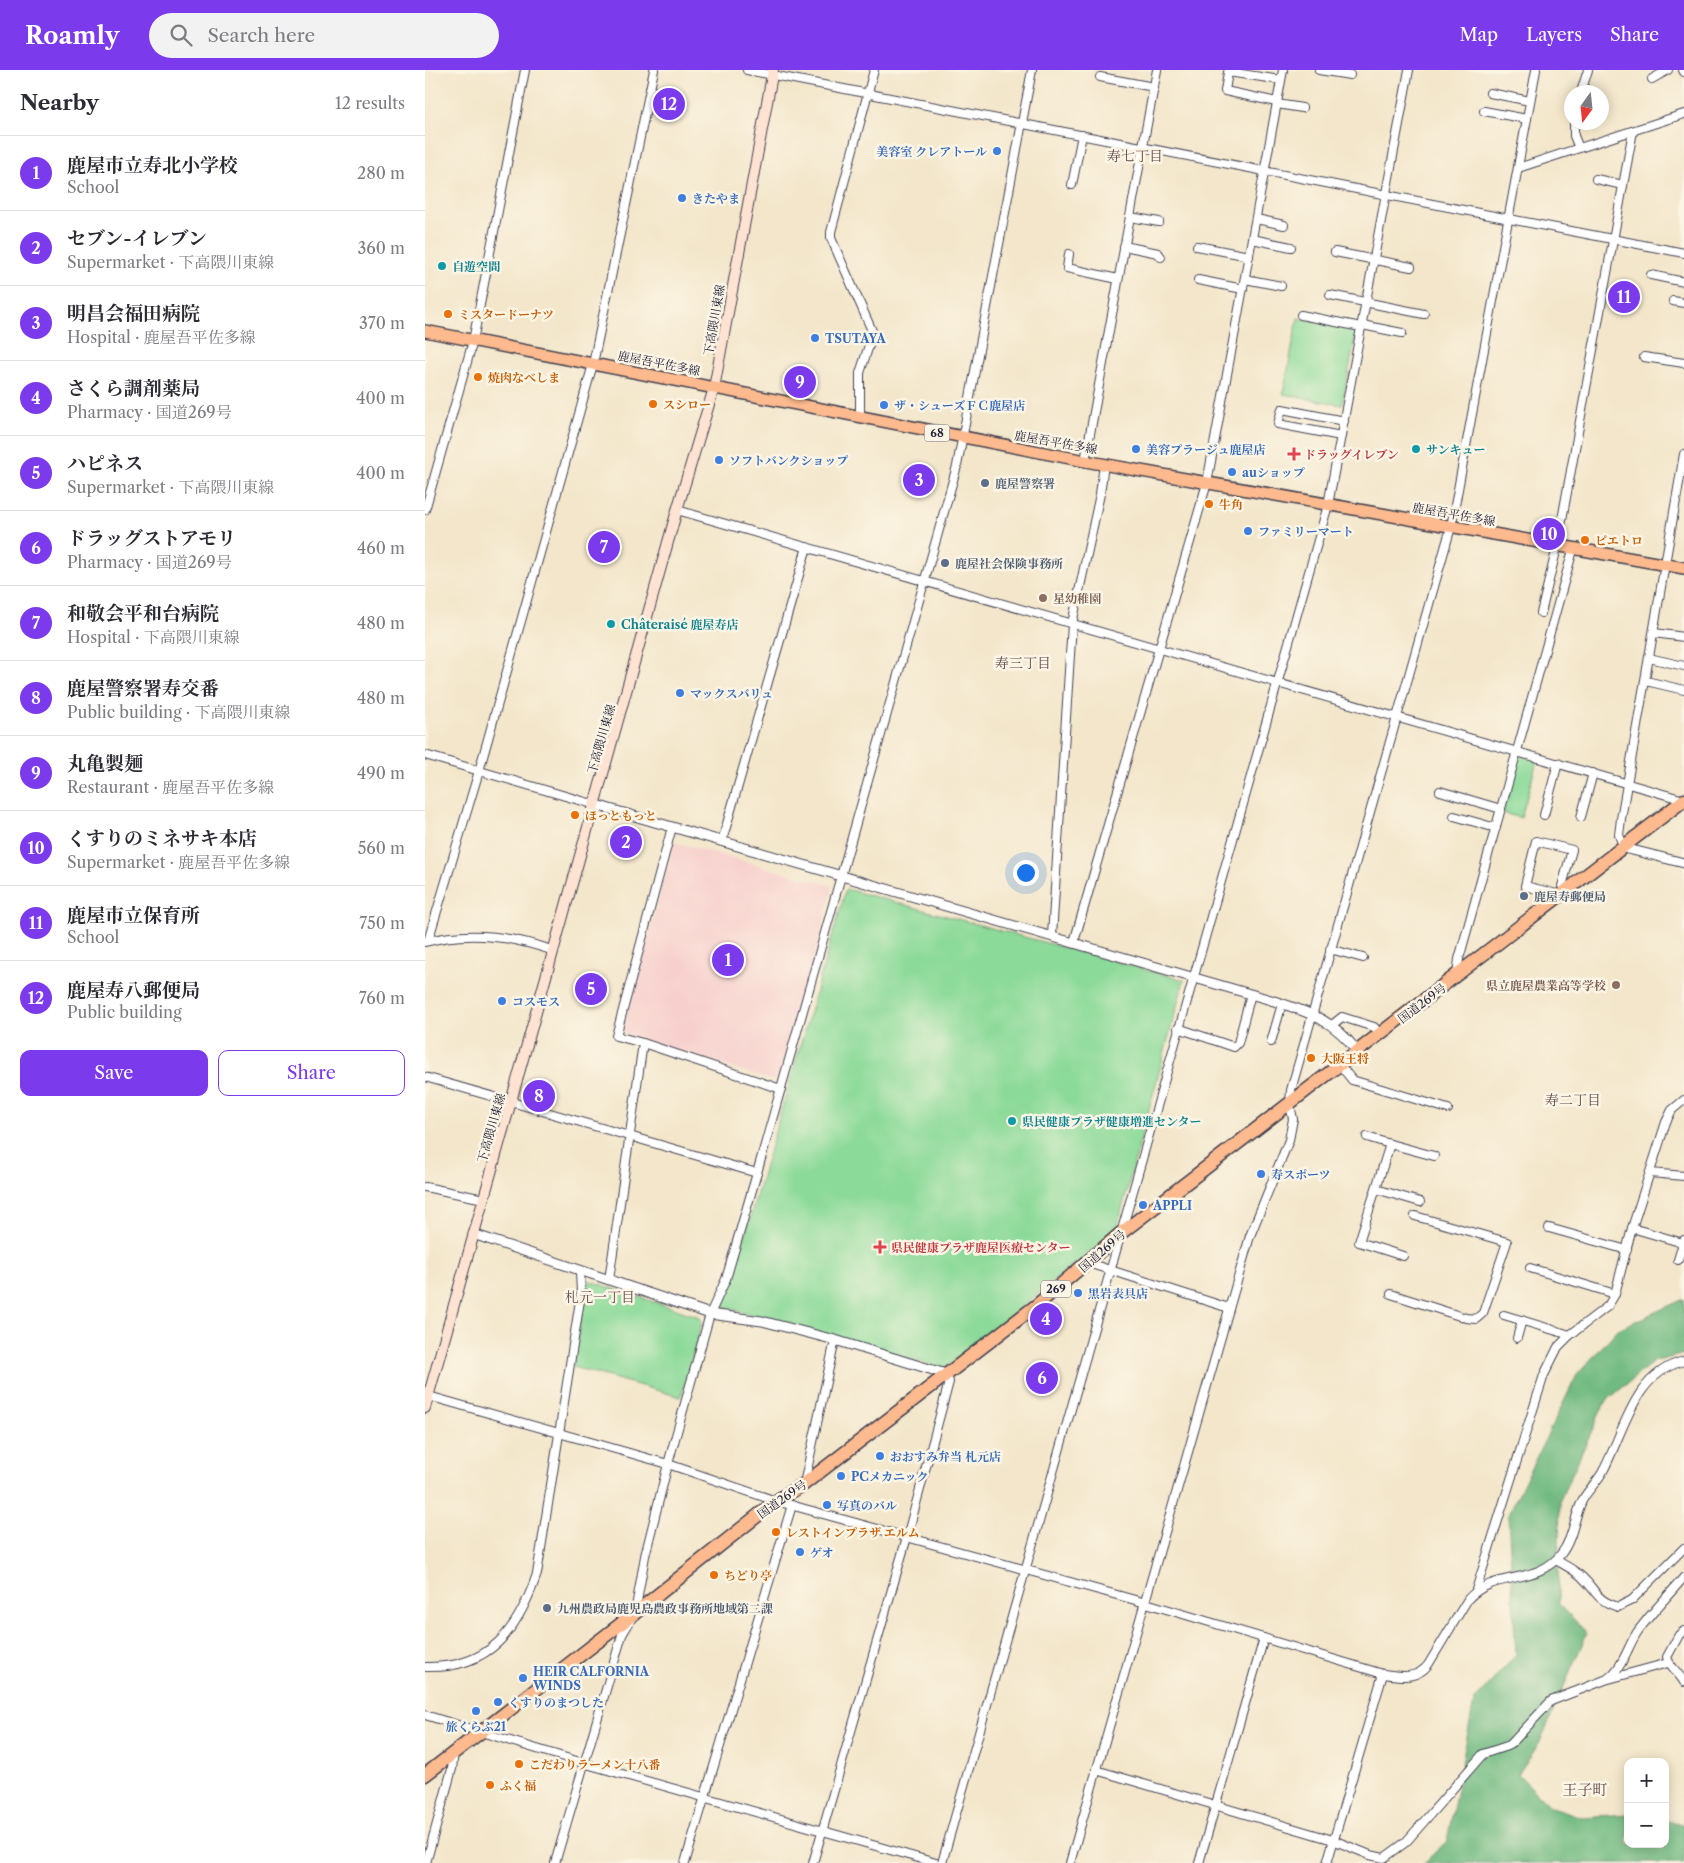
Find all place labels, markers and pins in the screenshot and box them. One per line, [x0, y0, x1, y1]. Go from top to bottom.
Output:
pin: 12 [653, 85, 685, 123]
place label: 美容室 クレアトール [876, 144, 987, 159]
marker: 美容室 クレアトール [991, 145, 1003, 157]
place label: きたやま [692, 191, 740, 206]
marker: きたやま [676, 192, 688, 204]
place label: 自遊空間 [452, 259, 500, 274]
marker: 自遊空間 [436, 260, 448, 272]
pin: 11 [1608, 278, 1640, 316]
place label: ミスタードーナツ [458, 307, 554, 322]
marker: ミスタードーナツ [442, 308, 454, 320]
place label: TSUTAYA [825, 331, 886, 346]
marker: TSUTAYA [809, 332, 821, 344]
pin: 9 [784, 363, 816, 401]
place label: 焼肉なべしま [488, 370, 560, 385]
marker: 焼肉なべしま [472, 371, 484, 383]
place label: スシロー [663, 397, 711, 412]
marker: スシロー [647, 398, 659, 410]
place label: ザ・シューズＦＣ鹿屋店 [894, 398, 1025, 413]
marker: ザ・シューズＦＣ鹿屋店 [878, 399, 890, 411]
place label: 美容プラージュ鹿屋店 [1146, 442, 1266, 457]
place label: サンキュー [1426, 442, 1485, 457]
marker: 美容プラージュ鹿屋店 [1130, 443, 1142, 455]
marker: サンキュー [1410, 443, 1422, 455]
place label: ドラッグイレブン [1304, 447, 1399, 462]
marker: ドラッグイレブン [1288, 448, 1300, 460]
place label: ソフトバンクショップ [729, 453, 848, 468]
marker: ソフトバンクショップ [713, 454, 725, 466]
pin: 3 [903, 461, 935, 499]
place label: auショップ [1242, 465, 1305, 480]
marker: auショップ [1226, 466, 1238, 478]
place label: 鹿屋警察署 [995, 476, 1055, 491]
marker: 鹿屋警察署 [979, 477, 991, 489]
place label: 牛角 [1219, 497, 1243, 512]
marker: 牛角 [1203, 498, 1215, 510]
pin: 10 [1533, 515, 1565, 553]
place label: ファミリーマート [1258, 524, 1354, 539]
marker: ファミリーマート [1242, 525, 1254, 537]
pin: 7 [588, 528, 620, 566]
place label: ピエトロ [1595, 533, 1643, 548]
marker: ピエトロ [1579, 534, 1591, 546]
place label: 鹿屋社会保険事務所 [955, 556, 1063, 571]
marker: 鹿屋社会保険事務所 [939, 557, 951, 569]
place label: 星幼稚園 [1053, 591, 1101, 606]
marker: 星幼稚園 [1037, 592, 1049, 604]
place label: Châteraisé 鹿屋寿店 [621, 617, 739, 632]
marker: Châteraisé 鹿屋寿店 [605, 618, 617, 630]
place label: マックスバリュ [690, 686, 773, 701]
marker: マックスバリュ [674, 687, 686, 699]
place label: ほっともっと [585, 808, 657, 823]
marker: ほっともっと [569, 809, 581, 821]
pin: 2 [610, 823, 642, 861]
place label: 鹿屋寿郵便局 [1534, 889, 1606, 904]
marker: 鹿屋寿郵便局 [1518, 890, 1530, 902]
pin: 1 [712, 941, 744, 979]
pin: 5 [575, 970, 607, 1008]
place label: 県立鹿屋農業高等学校 [1486, 978, 1606, 993]
marker: 県立鹿屋農業高等学校 [1610, 979, 1622, 991]
place label: コスモス [512, 994, 560, 1009]
marker: コスモス [496, 995, 508, 1007]
place label: 大阪王将 [1321, 1051, 1369, 1066]
marker: 大阪王将 [1305, 1052, 1317, 1064]
pin: 8 [523, 1077, 555, 1115]
place label: 県民健康プラザ健康増進センター [1022, 1114, 1202, 1129]
marker: 県民健康プラザ健康増進センター [1006, 1115, 1018, 1127]
place label: 寿スポーツ [1271, 1167, 1331, 1182]
marker: 寿スポーツ [1255, 1168, 1267, 1180]
place label: APPLI [1152, 1198, 1192, 1213]
marker: APPLI [1137, 1199, 1149, 1211]
marker: 県民健康プラザ鹿屋医療センター [873, 1240, 887, 1254]
place label: 県民健康プラザ鹿屋医療センター [891, 1240, 1071, 1255]
place label: 黒岩表具店 [1088, 1286, 1148, 1301]
marker: 黒岩表具店 [1072, 1287, 1084, 1299]
pin: 4 [1030, 1300, 1062, 1338]
pin: 6 [1026, 1359, 1058, 1397]
place label: おおすみ弁当 札元店 [890, 1449, 1001, 1464]
marker: おおすみ弁当 札元店 [874, 1450, 886, 1462]
place label: PCメカニック [851, 1469, 928, 1484]
marker: PCメカニック [835, 1470, 847, 1482]
place label: 写真のバル [837, 1498, 897, 1513]
marker: 写真のバル [821, 1499, 833, 1511]
place label: レストインプラザ エルム [786, 1525, 920, 1540]
marker: レストインプラザ エルム [770, 1526, 782, 1538]
place label: ゲオ [810, 1545, 834, 1560]
marker: ゲオ [794, 1546, 806, 1558]
place label: ちどり亭 [724, 1568, 772, 1583]
marker: ちどり亭 [708, 1569, 720, 1581]
place label: 九州農政局鹿児島農政事務所地域第二課 [557, 1601, 773, 1616]
marker: 九州農政局鹿児島農政事務所地域第二課 [541, 1602, 553, 1614]
place label: HEIR CALFORNIA WINDS [532, 1664, 650, 1693]
marker: HEIR CALFORNIA WINDS [517, 1672, 529, 1684]
place label: くすりのまつした [508, 1695, 604, 1710]
marker: くすりのまつした [492, 1696, 504, 1708]
marker: 旅くらぶ21 [470, 1705, 482, 1717]
place label: 旅くらぶ21 [445, 1719, 507, 1734]
place label: こだわりラーメン十八番 [529, 1757, 660, 1772]
marker: こだわりラーメン十八番 [513, 1758, 525, 1770]
place label: ふく福 [500, 1778, 536, 1793]
marker: ふく福 [484, 1779, 496, 1791]

